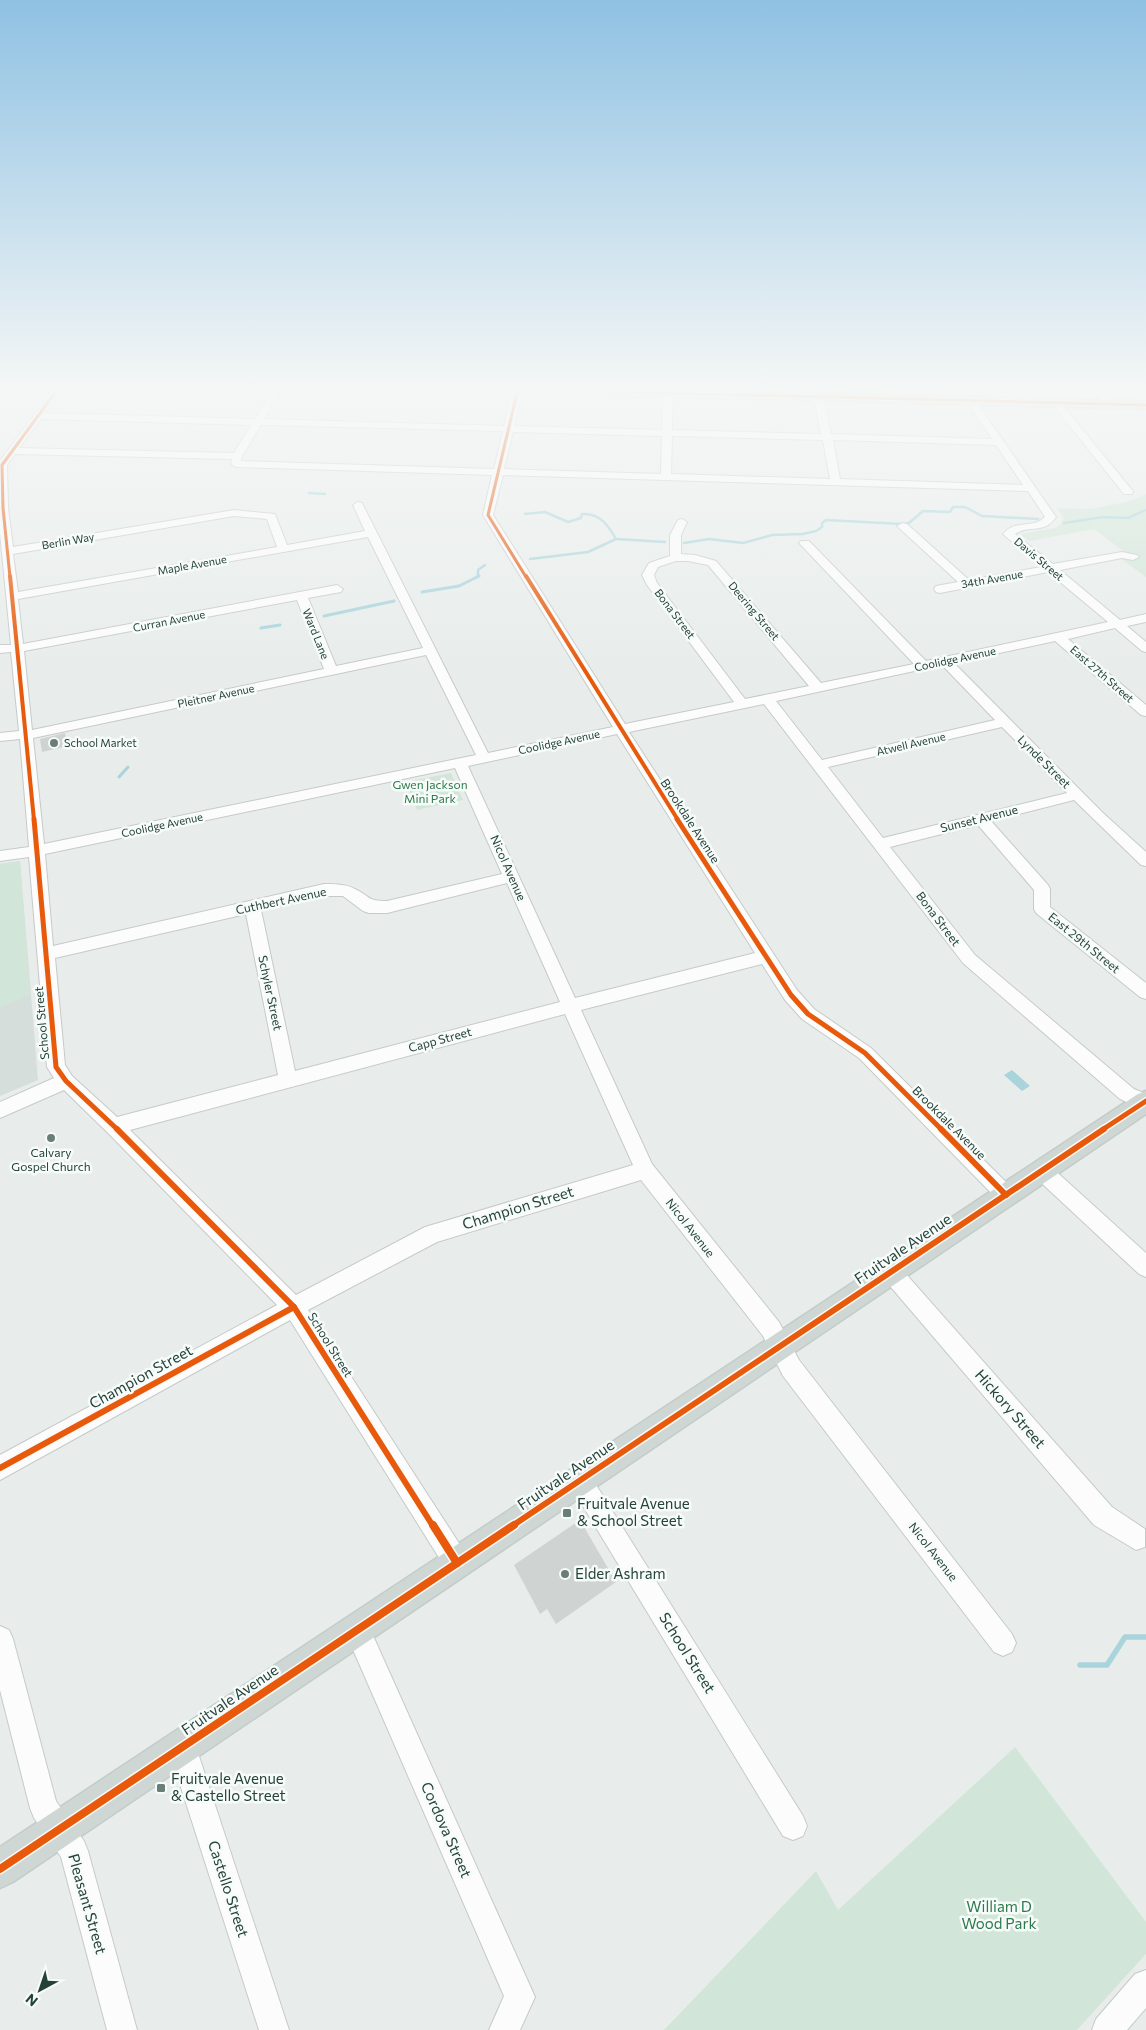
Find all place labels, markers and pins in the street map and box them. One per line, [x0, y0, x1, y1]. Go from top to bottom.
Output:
place label: School Market [64, 736, 137, 749]
marker: School Market [48, 737, 60, 749]
marker: Calvary Gospel Church [45, 1132, 57, 1144]
place label: Calvary Gospel Church [11, 1145, 91, 1173]
place label: Fruitvale Avenue & School Street [577, 1494, 690, 1529]
marker: Fruitvale Avenue & School Street [561, 1507, 573, 1519]
place label: Elder Ashram [575, 1564, 666, 1582]
marker: Elder Ashram [559, 1568, 571, 1580]
place label: Fruitvale Avenue & Castello Street [171, 1769, 286, 1804]
marker: Fruitvale Avenue & Castello Street [155, 1782, 167, 1794]

